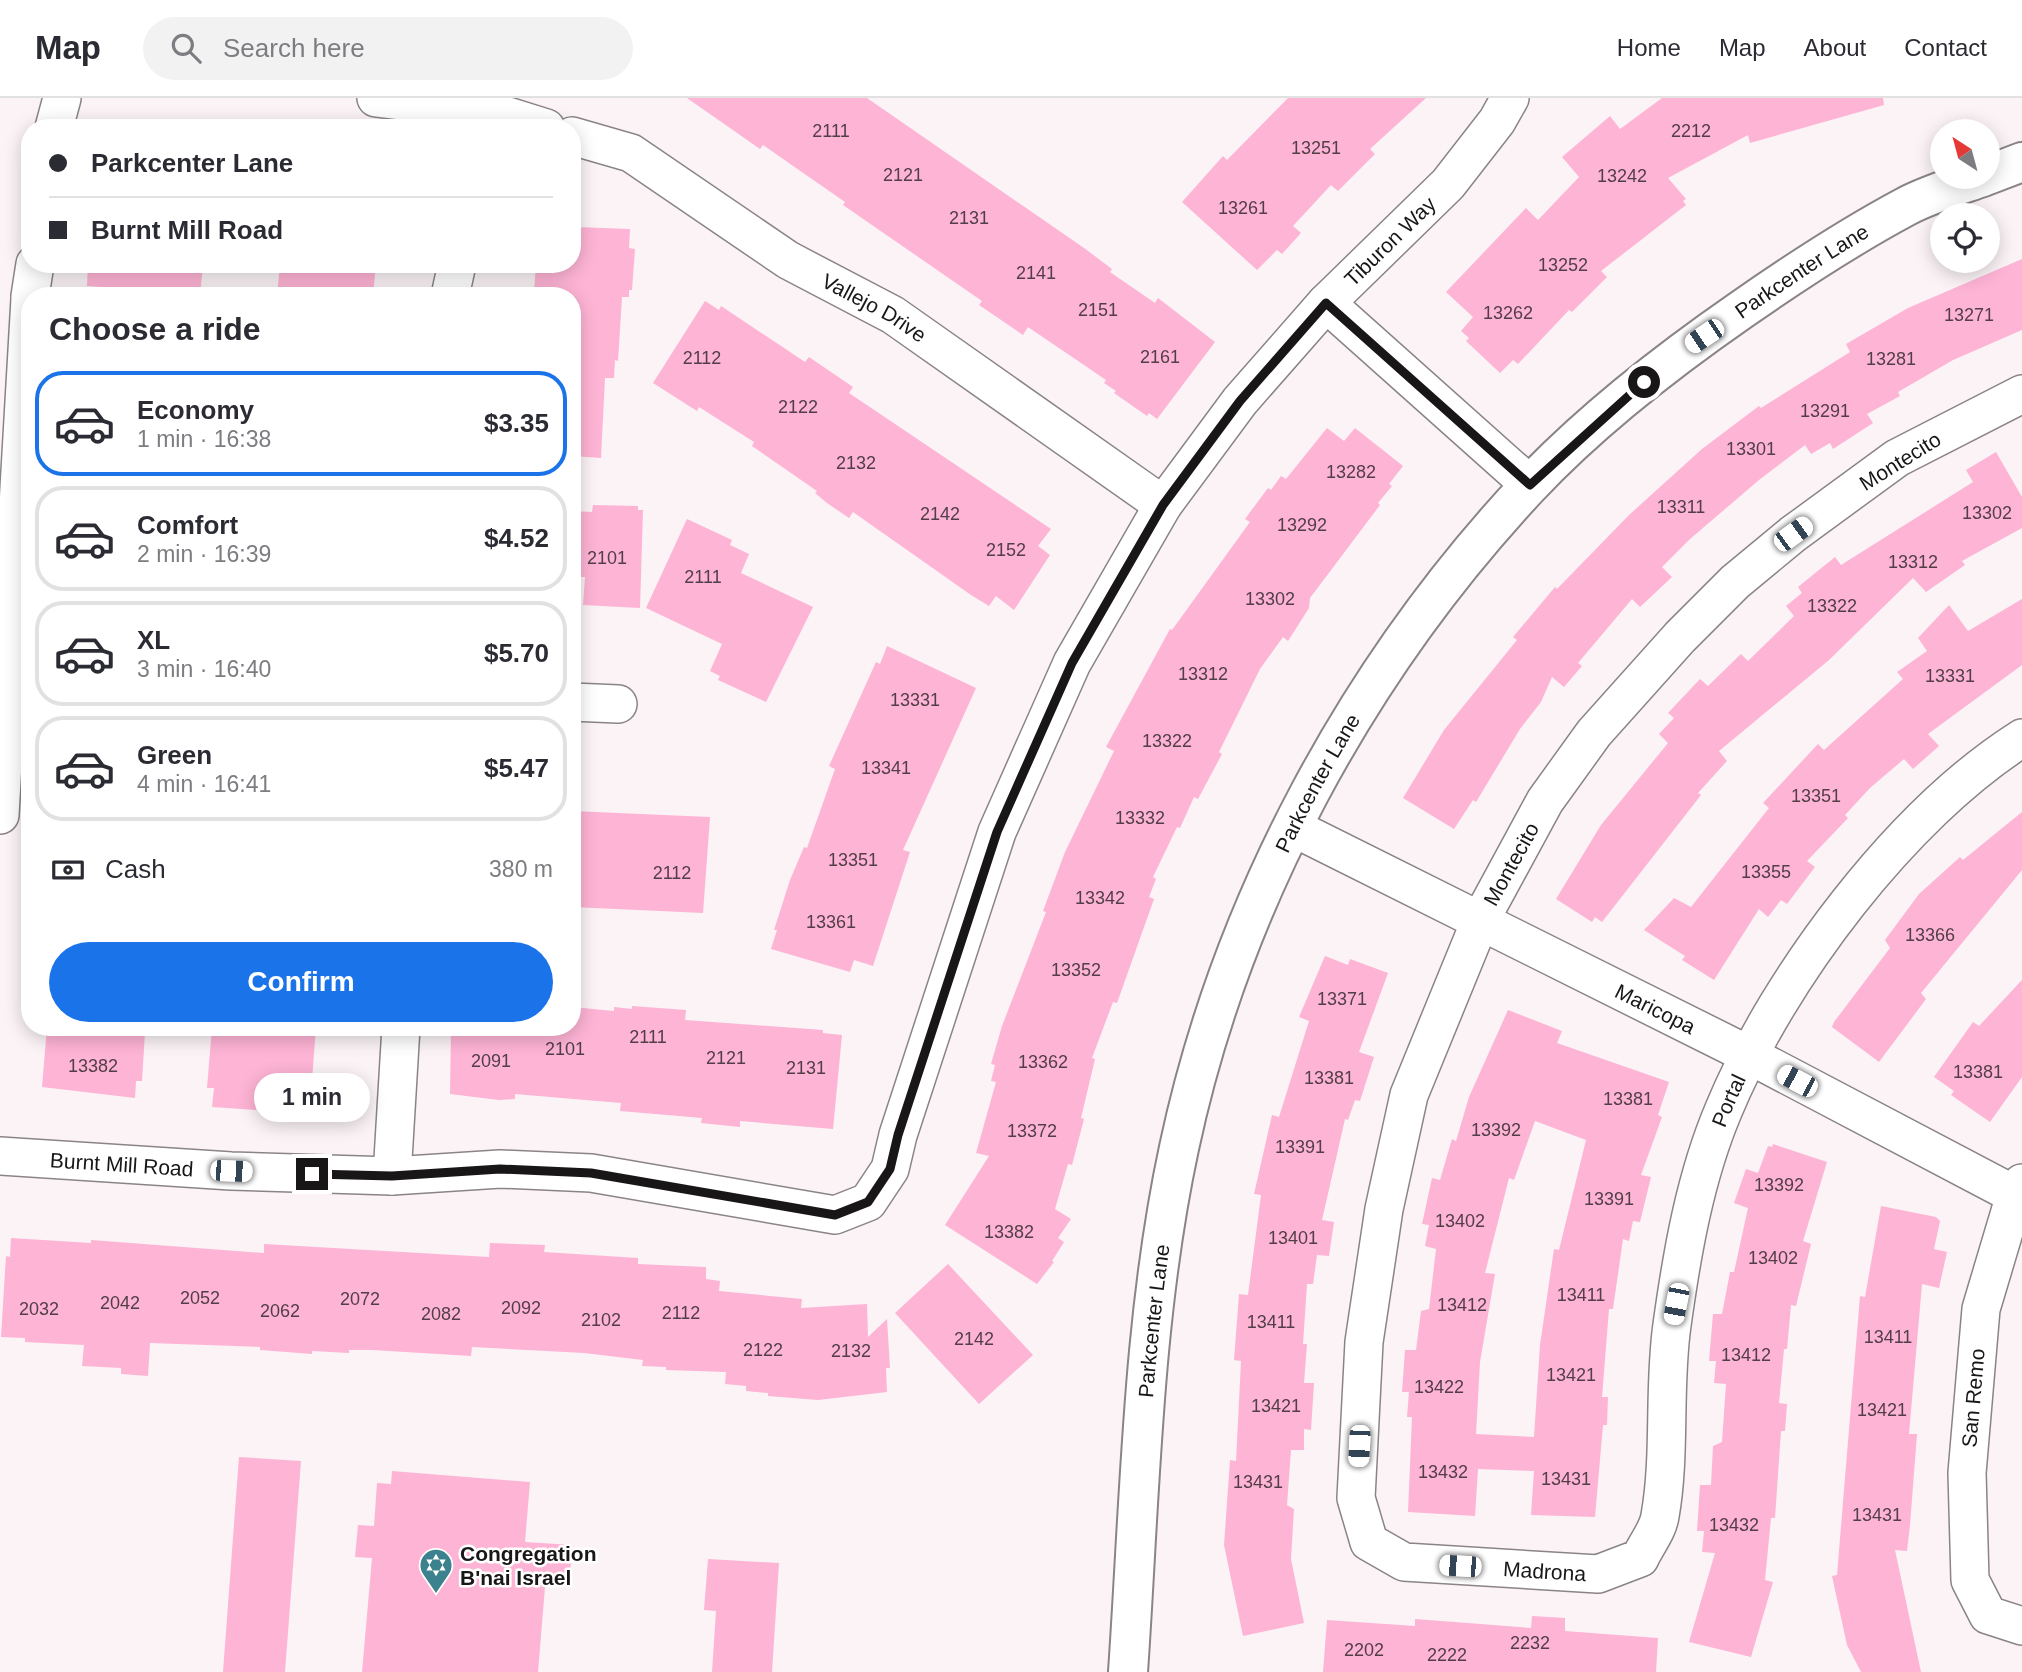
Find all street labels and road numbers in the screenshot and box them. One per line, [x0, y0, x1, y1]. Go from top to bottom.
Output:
street label: Tiburon Way [1339, 191, 1440, 290]
street label: Parkcenter Lane [1730, 219, 1872, 322]
street label: Vallejo Drive [818, 269, 931, 346]
street label: Montecito [1855, 427, 1945, 495]
street label: Parkcenter Lane [1270, 709, 1364, 856]
street label: Montecito [1479, 819, 1543, 909]
street label: Maricopa [1612, 979, 1700, 1038]
street label: Portal [1707, 1070, 1750, 1130]
street label: Burnt Mill Road [49, 1148, 194, 1180]
street label: Parkcenter Lane [1134, 1243, 1173, 1399]
street label: San Remo [1957, 1348, 1989, 1448]
street label: Madrona [1503, 1557, 1587, 1585]

